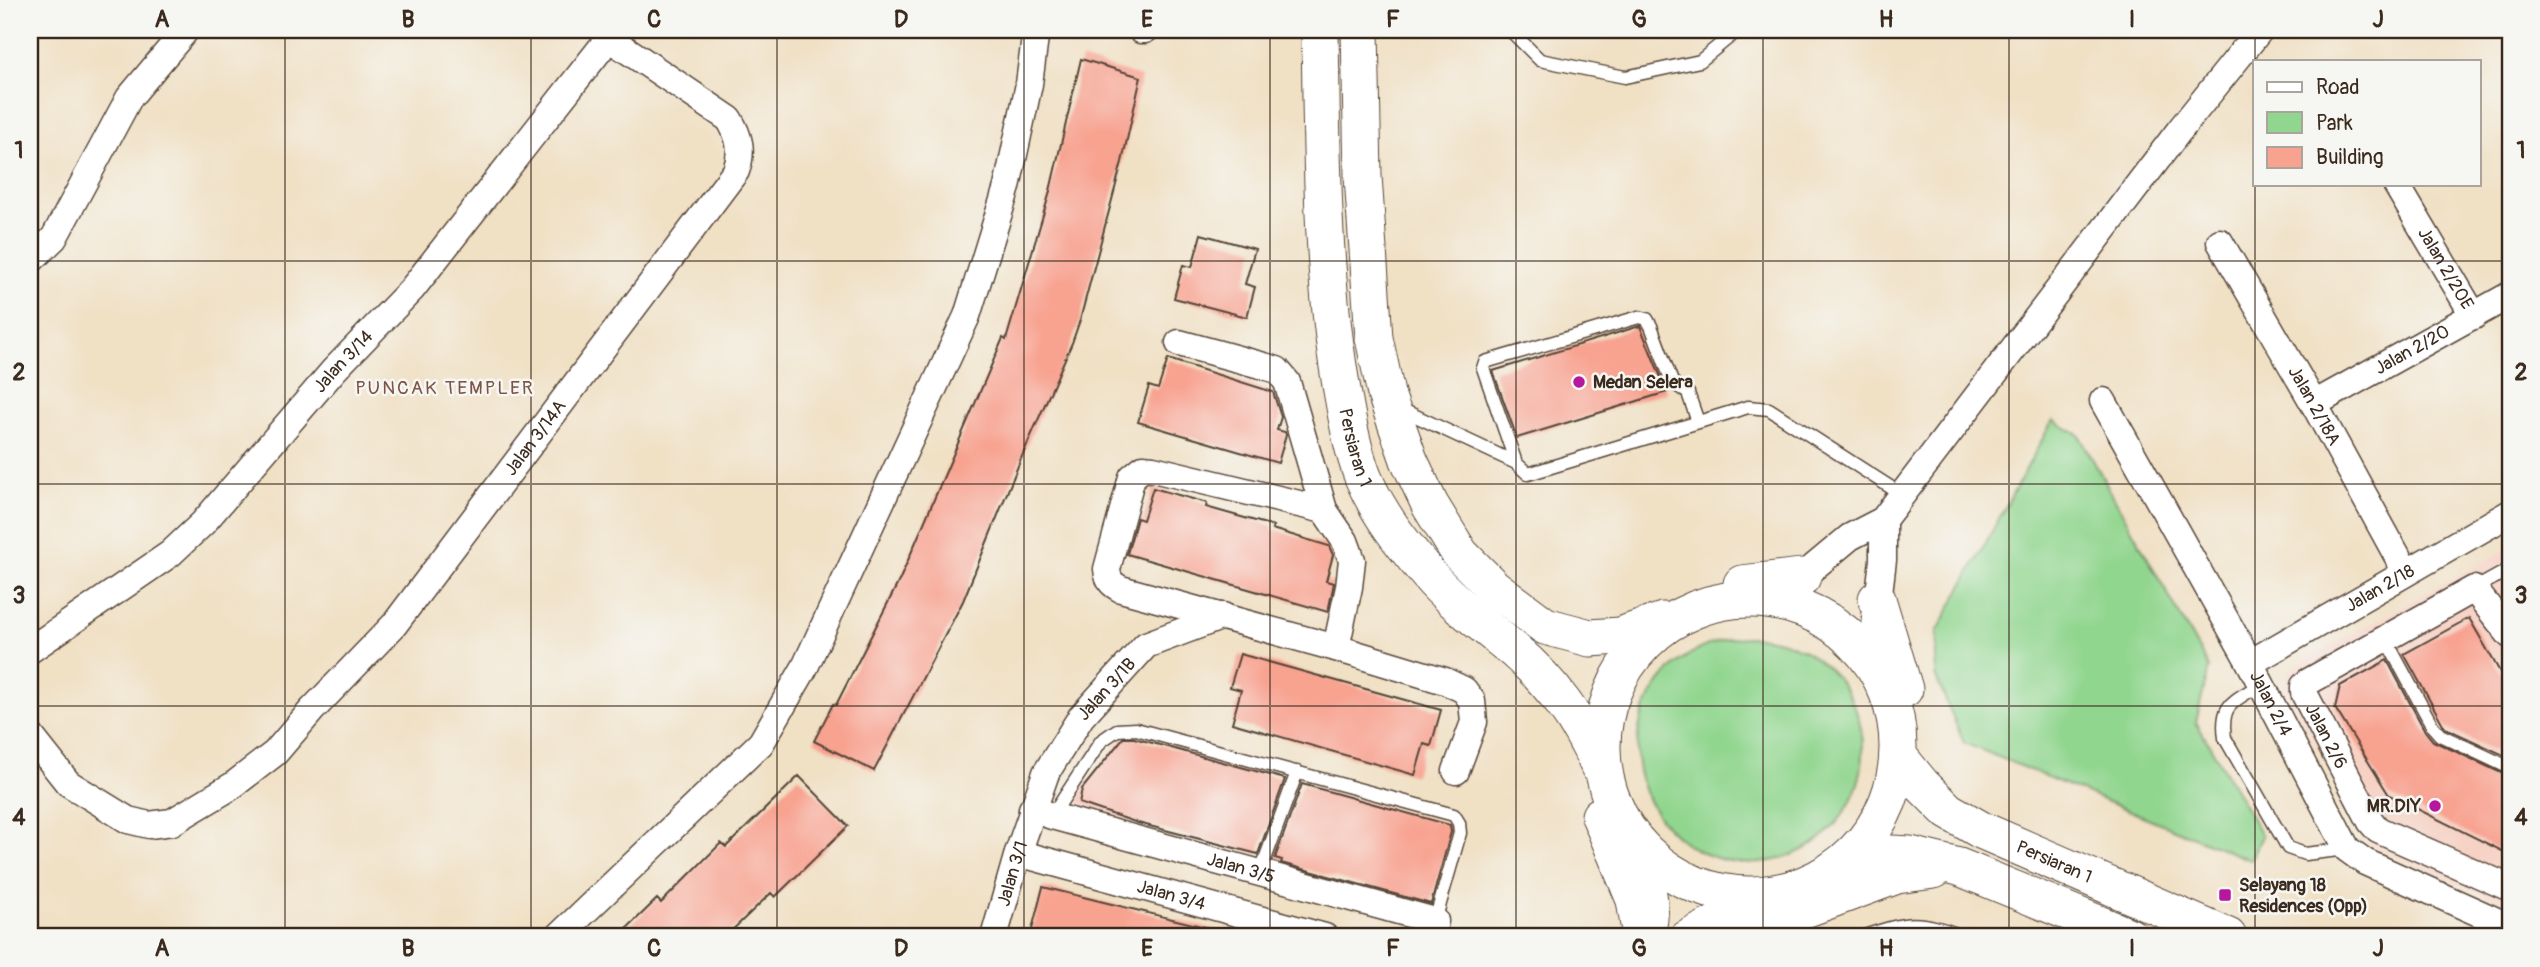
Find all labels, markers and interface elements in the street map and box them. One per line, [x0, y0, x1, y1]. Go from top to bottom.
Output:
text: A [155, 5, 170, 34]
text: B [401, 5, 415, 34]
text: C [647, 5, 661, 34]
text: D [894, 5, 908, 34]
text: E [1141, 5, 1153, 34]
text: F [1386, 5, 1400, 34]
text: G [1631, 5, 1647, 34]
text: H [1879, 5, 1893, 34]
text: I [2129, 5, 2135, 34]
text: J [2372, 5, 2384, 34]
legend [2253, 60, 2480, 186]
text: Road [2316, 74, 2360, 101]
text: Park [2316, 110, 2353, 137]
text: 1 [15, 136, 24, 165]
text: 1 [2517, 136, 2526, 165]
text: Building [2316, 144, 2383, 171]
street label: Jalan 2/20E [2413, 223, 2479, 314]
street label: Jalan 2/20 [2370, 320, 2453, 380]
street label: Jalan 3/14 [308, 325, 378, 397]
text: 2 [13, 358, 26, 387]
text: 2 [2515, 358, 2528, 387]
street label: Jalan 2/18A [2283, 362, 2346, 450]
place label: Medan Selera [1593, 371, 1694, 394]
marker: Medan Selera [1571, 374, 1587, 390]
district label: PUNCAK TEMPLER [355, 376, 535, 400]
street label: Jalan 3/14A [499, 395, 571, 480]
street label: Persiaran 1 [1334, 406, 1377, 490]
street label: Jalan 2/18 [2341, 559, 2419, 617]
text: 3 [13, 581, 25, 610]
text: 3 [2515, 581, 2527, 610]
street label: Jalan 3/1B [1072, 653, 1141, 725]
street label: Jalan 2/4 [2245, 667, 2298, 740]
street label: Jalan 2/6 [2300, 700, 2353, 773]
place label: MR.DIY [2367, 795, 2422, 818]
marker: MR.DIY [2427, 798, 2443, 814]
text: 4 [12, 803, 26, 832]
text: 4 [2514, 803, 2528, 832]
street label: Persiaran 1 [2013, 835, 2096, 888]
street label: Jalan 3/1 [992, 838, 1033, 909]
street label: Jalan 3/5 [1204, 847, 1277, 888]
place label: Selayang 18 Residences (Opp) [2239, 874, 2368, 918]
street label: Jalan 3/4 [1134, 875, 1209, 915]
marker: Selayang 18 Residences (Opp) [2217, 887, 2233, 903]
text: A [155, 934, 170, 963]
text: B [401, 934, 415, 963]
text: C [647, 934, 661, 963]
text: D [894, 934, 908, 963]
text: E [1141, 934, 1153, 963]
text: F [1386, 934, 1400, 963]
text: G [1631, 934, 1647, 963]
text: H [1879, 934, 1893, 963]
text: I [2129, 934, 2135, 963]
text: J [2372, 934, 2384, 963]

